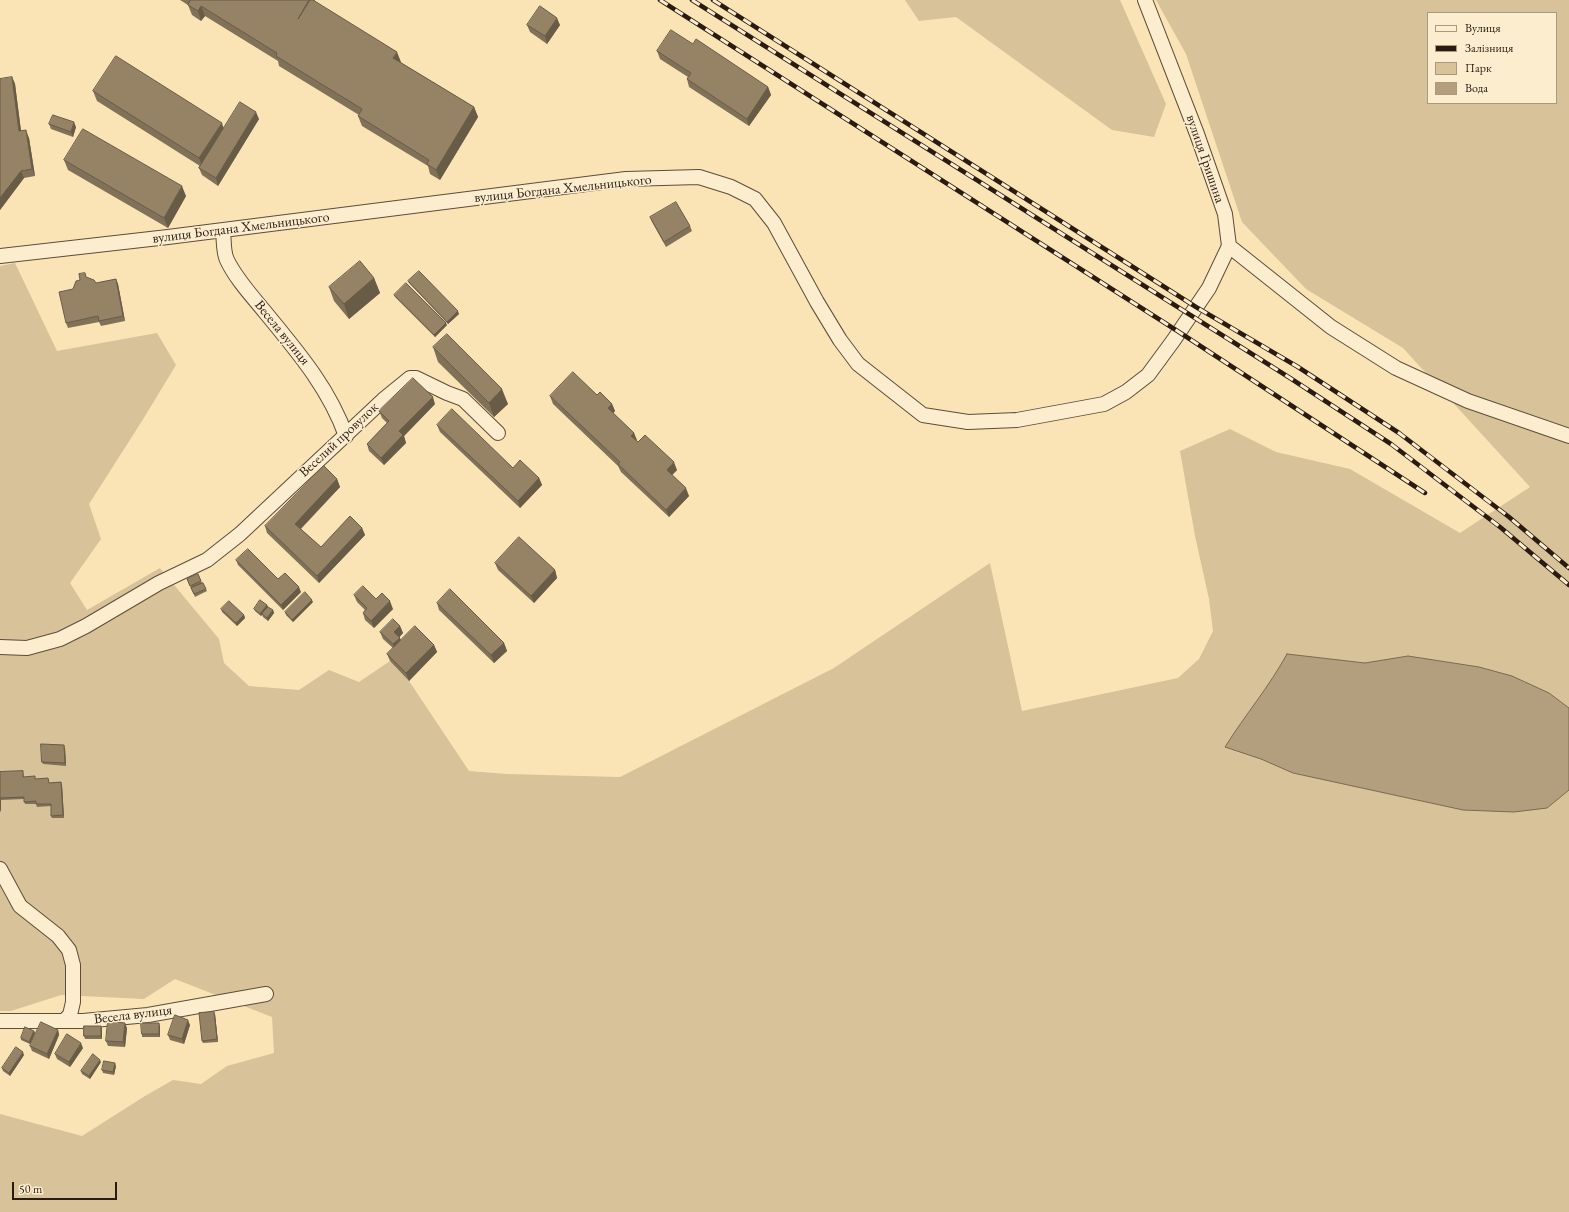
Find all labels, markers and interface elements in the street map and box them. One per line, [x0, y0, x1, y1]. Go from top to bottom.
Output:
legend [1427, 12, 1557, 104]
text: Вулиця [1465, 20, 1501, 36]
text: Залізниця [1465, 40, 1513, 56]
text: Парк [1465, 60, 1492, 76]
text: Вода [1465, 80, 1488, 96]
street label: вулиця Гришина [1182, 113, 1228, 205]
street label: вулиця Богдана Хмельницького [474, 171, 652, 207]
street label: вулиця Богдана Хмельницького [152, 209, 330, 247]
street label: Весела вулиця [251, 297, 313, 369]
street label: Веселий провулок [296, 399, 382, 481]
street label: Весела вулиця [93, 1002, 173, 1028]
scale bar [14, 1174, 119, 1200]
text: 50 m [19, 1181, 42, 1197]

